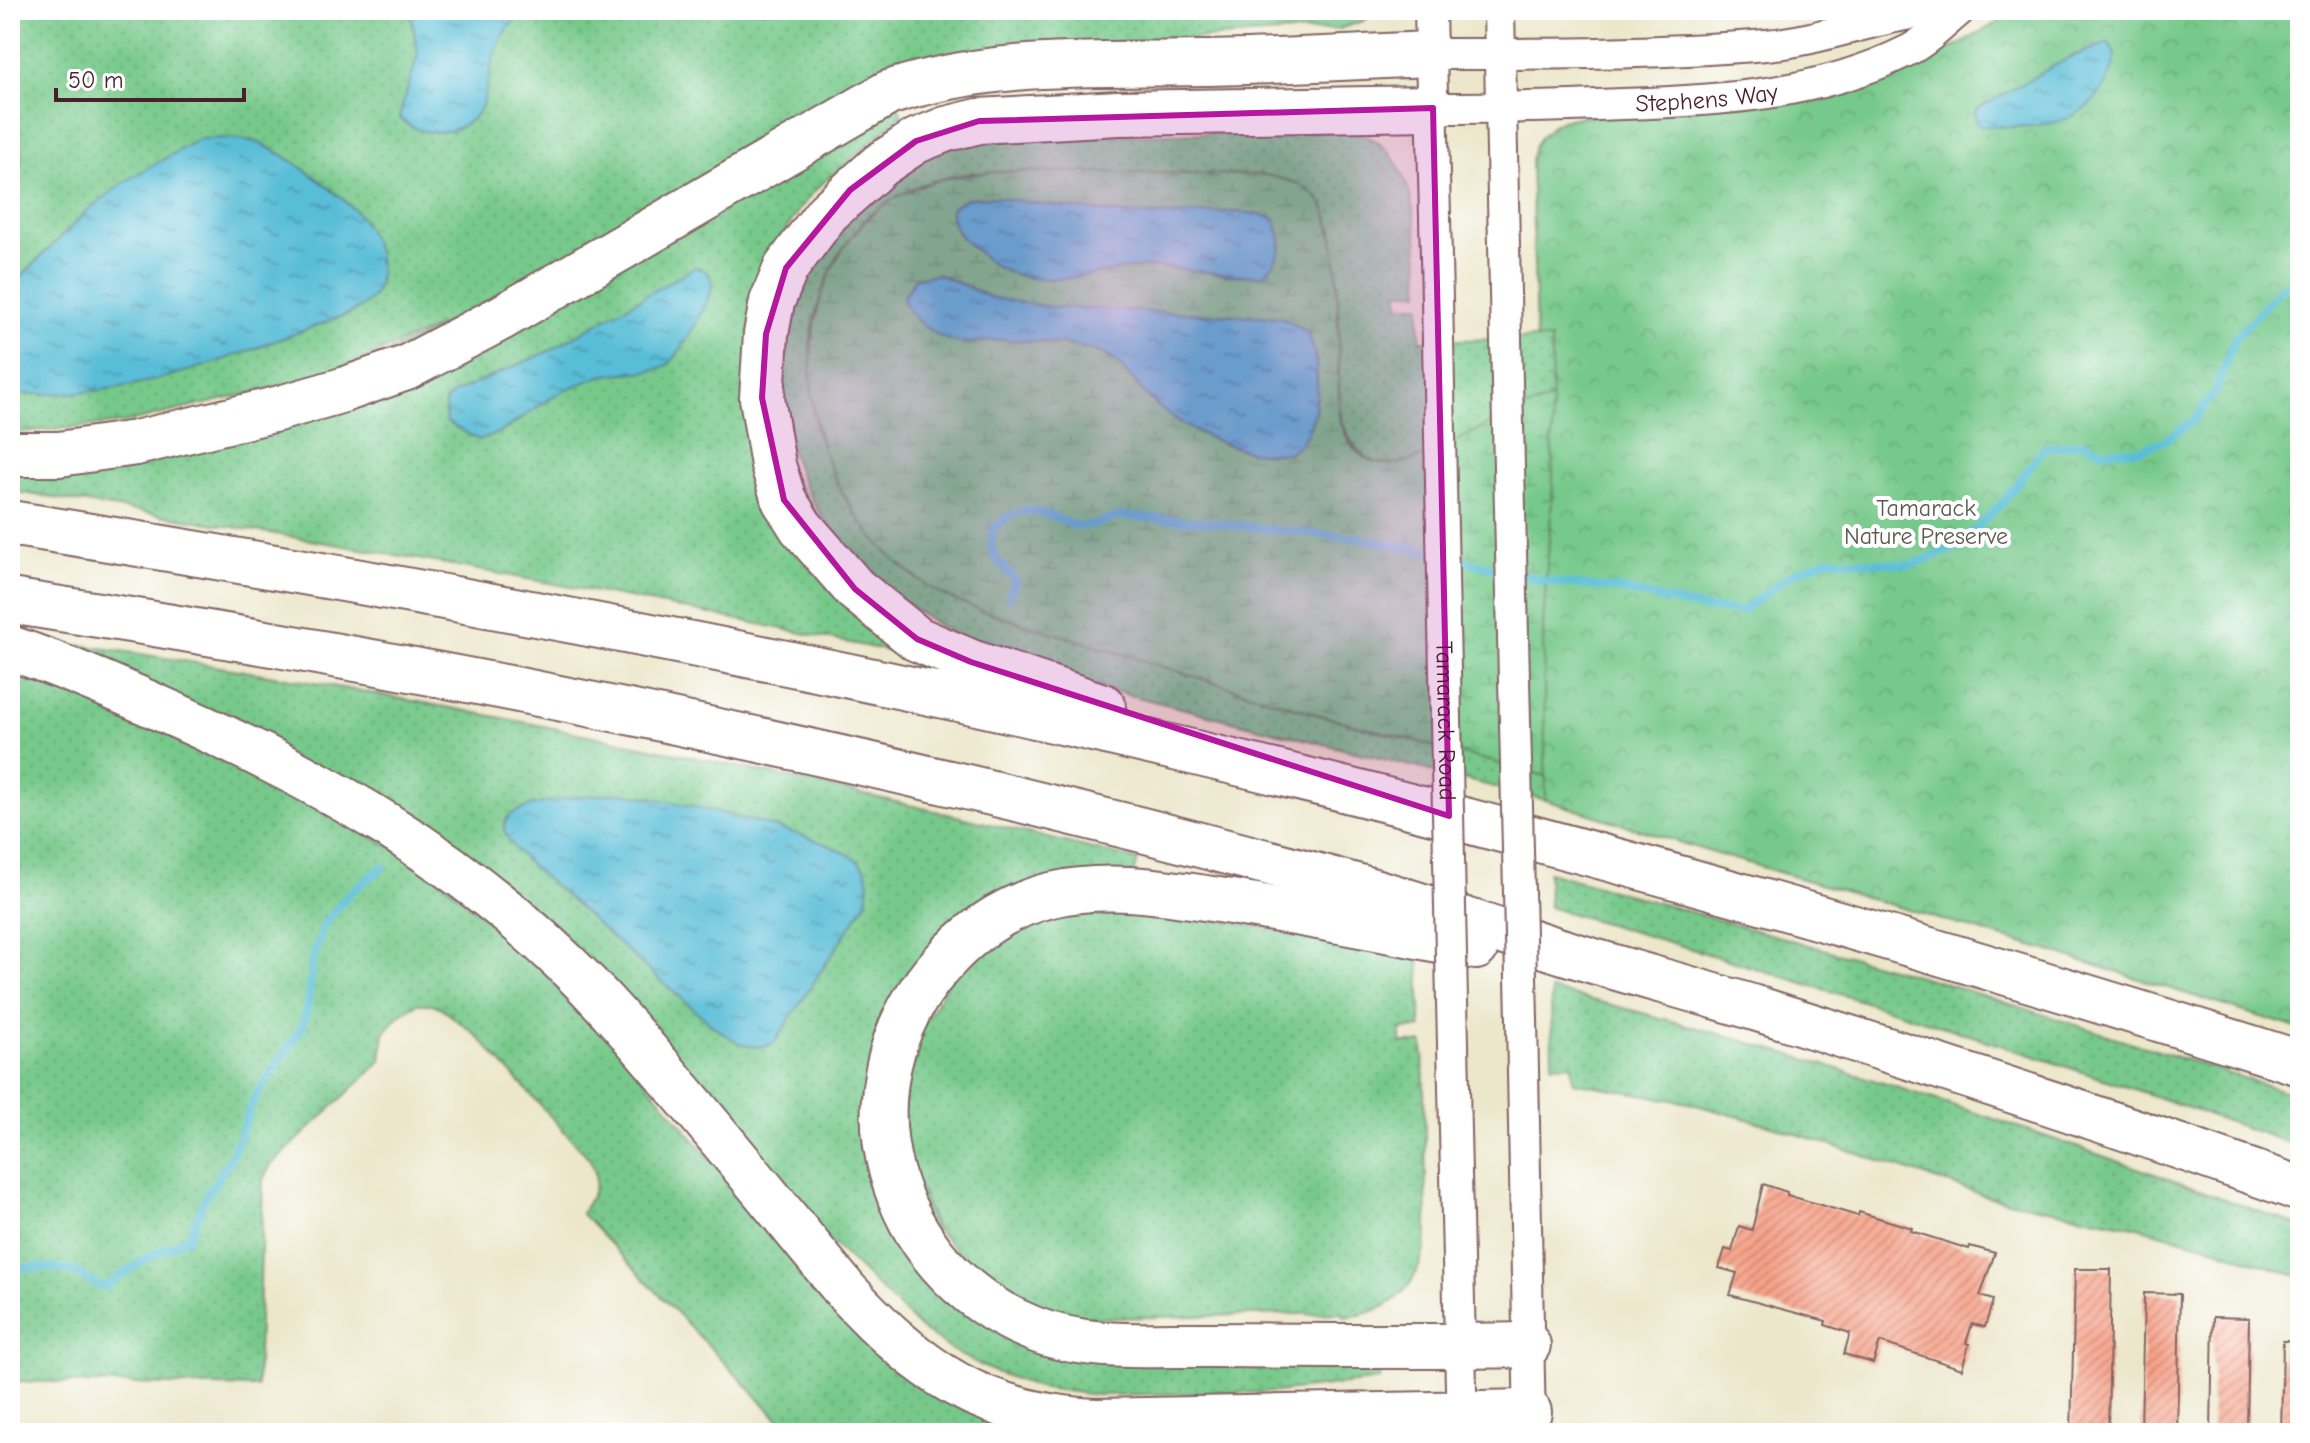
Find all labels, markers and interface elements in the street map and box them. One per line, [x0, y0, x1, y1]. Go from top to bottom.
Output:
scale bar [56, 52, 244, 102]
text: 50 m [68, 66, 124, 94]
street label: Stephens Way [1635, 77, 1780, 118]
park label: Tamarack Nature Preserve [1844, 494, 2008, 550]
street label: Tamarack Road [1430, 641, 1462, 801]

